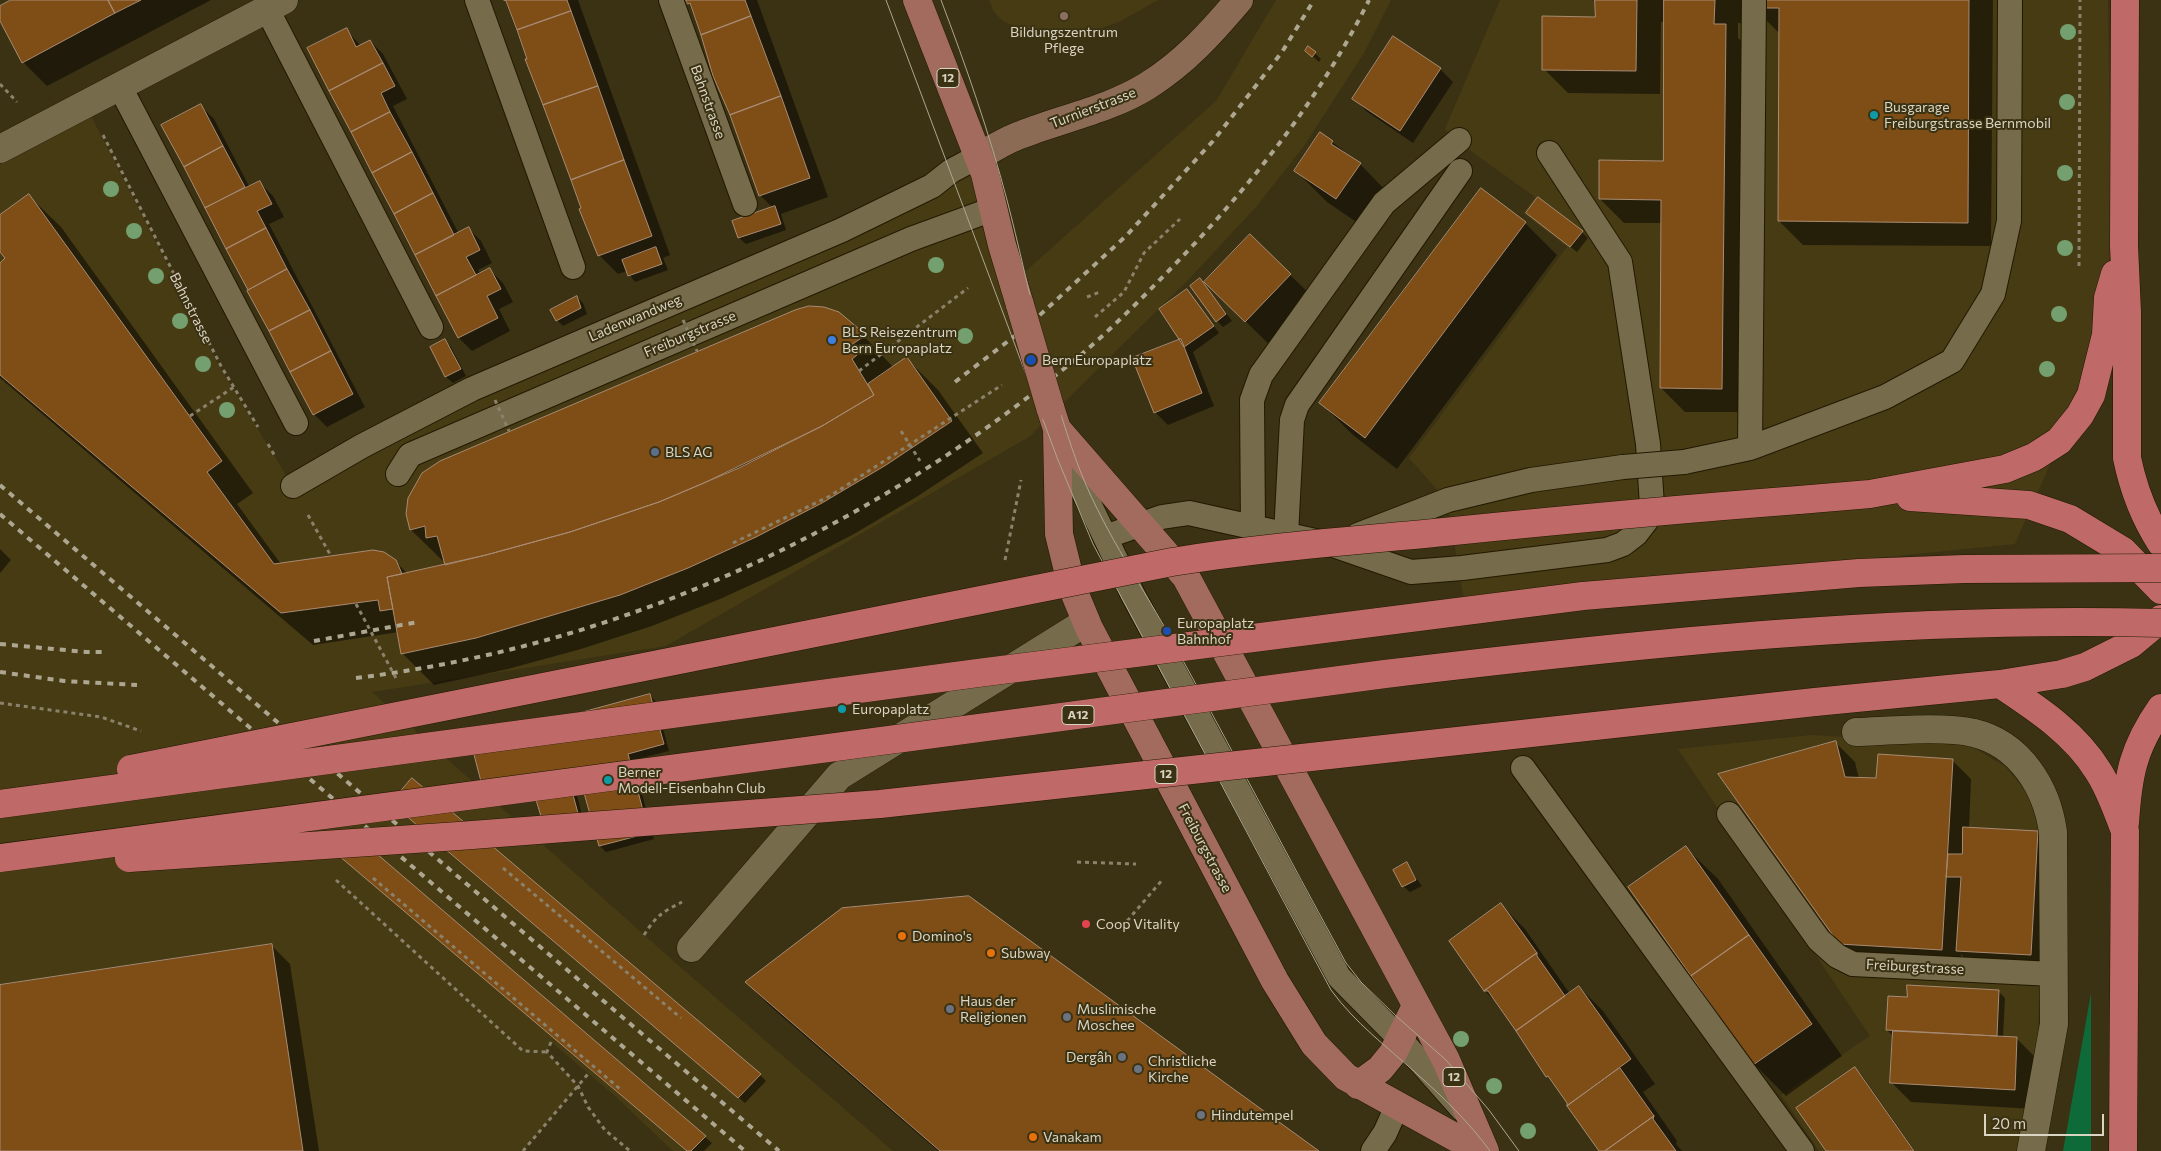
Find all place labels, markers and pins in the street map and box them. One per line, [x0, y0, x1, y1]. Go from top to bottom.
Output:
marker: Bildungszentrum Pflege [1058, 10, 1070, 22]
place label: Bildungszentrum Pflege [1010, 24, 1118, 56]
place label: Busgarage Freiburgstrasse Bernmobil [1884, 99, 2051, 132]
marker: Busgarage Freiburgstrasse Bernmobil [1868, 109, 1880, 121]
place label: BLS Reisezentrum Bern Europaplatz [842, 324, 957, 357]
marker: BLS Reisezentrum Bern Europaplatz [826, 334, 838, 346]
place label: Bern Europaplatz [1042, 352, 1152, 368]
marker: Bern Europaplatz [1024, 353, 1038, 367]
place label: BLS AG [665, 444, 712, 460]
marker: BLS AG [649, 446, 661, 458]
place label: Europaplatz Bahnhof [1177, 615, 1254, 648]
marker: Europaplatz Bahnhof [1161, 625, 1173, 637]
place label: Europaplatz [852, 701, 929, 717]
marker: Europaplatz [836, 703, 848, 715]
place label: Berner Modell-Eisenbahn Club [618, 764, 765, 796]
marker: Berner Modell-Eisenbahn Club [602, 774, 614, 786]
place label: Coop Vitality [1096, 916, 1180, 932]
marker: Coop Vitality [1080, 918, 1092, 930]
place label: Domino's [912, 928, 972, 944]
marker: Domino's [896, 930, 908, 942]
place label: Subway [1001, 945, 1051, 961]
marker: Subway [985, 947, 997, 959]
place label: Haus der Religionen [960, 993, 1026, 1026]
place label: Muslimische Moschee [1077, 1001, 1156, 1034]
marker: Haus der Religionen [944, 1003, 956, 1015]
marker: Muslimische Moschee [1061, 1011, 1073, 1023]
place label: Dergâh [1066, 1049, 1112, 1065]
marker: Dergâh [1116, 1051, 1128, 1063]
place label: Christliche Kirche [1148, 1053, 1216, 1086]
marker: Christliche Kirche [1132, 1063, 1144, 1075]
place label: Hindutempel [1211, 1107, 1293, 1123]
marker: Hindutempel [1195, 1109, 1207, 1121]
place label: Vanakam [1043, 1129, 1102, 1145]
marker: Vanakam [1027, 1131, 1039, 1143]

